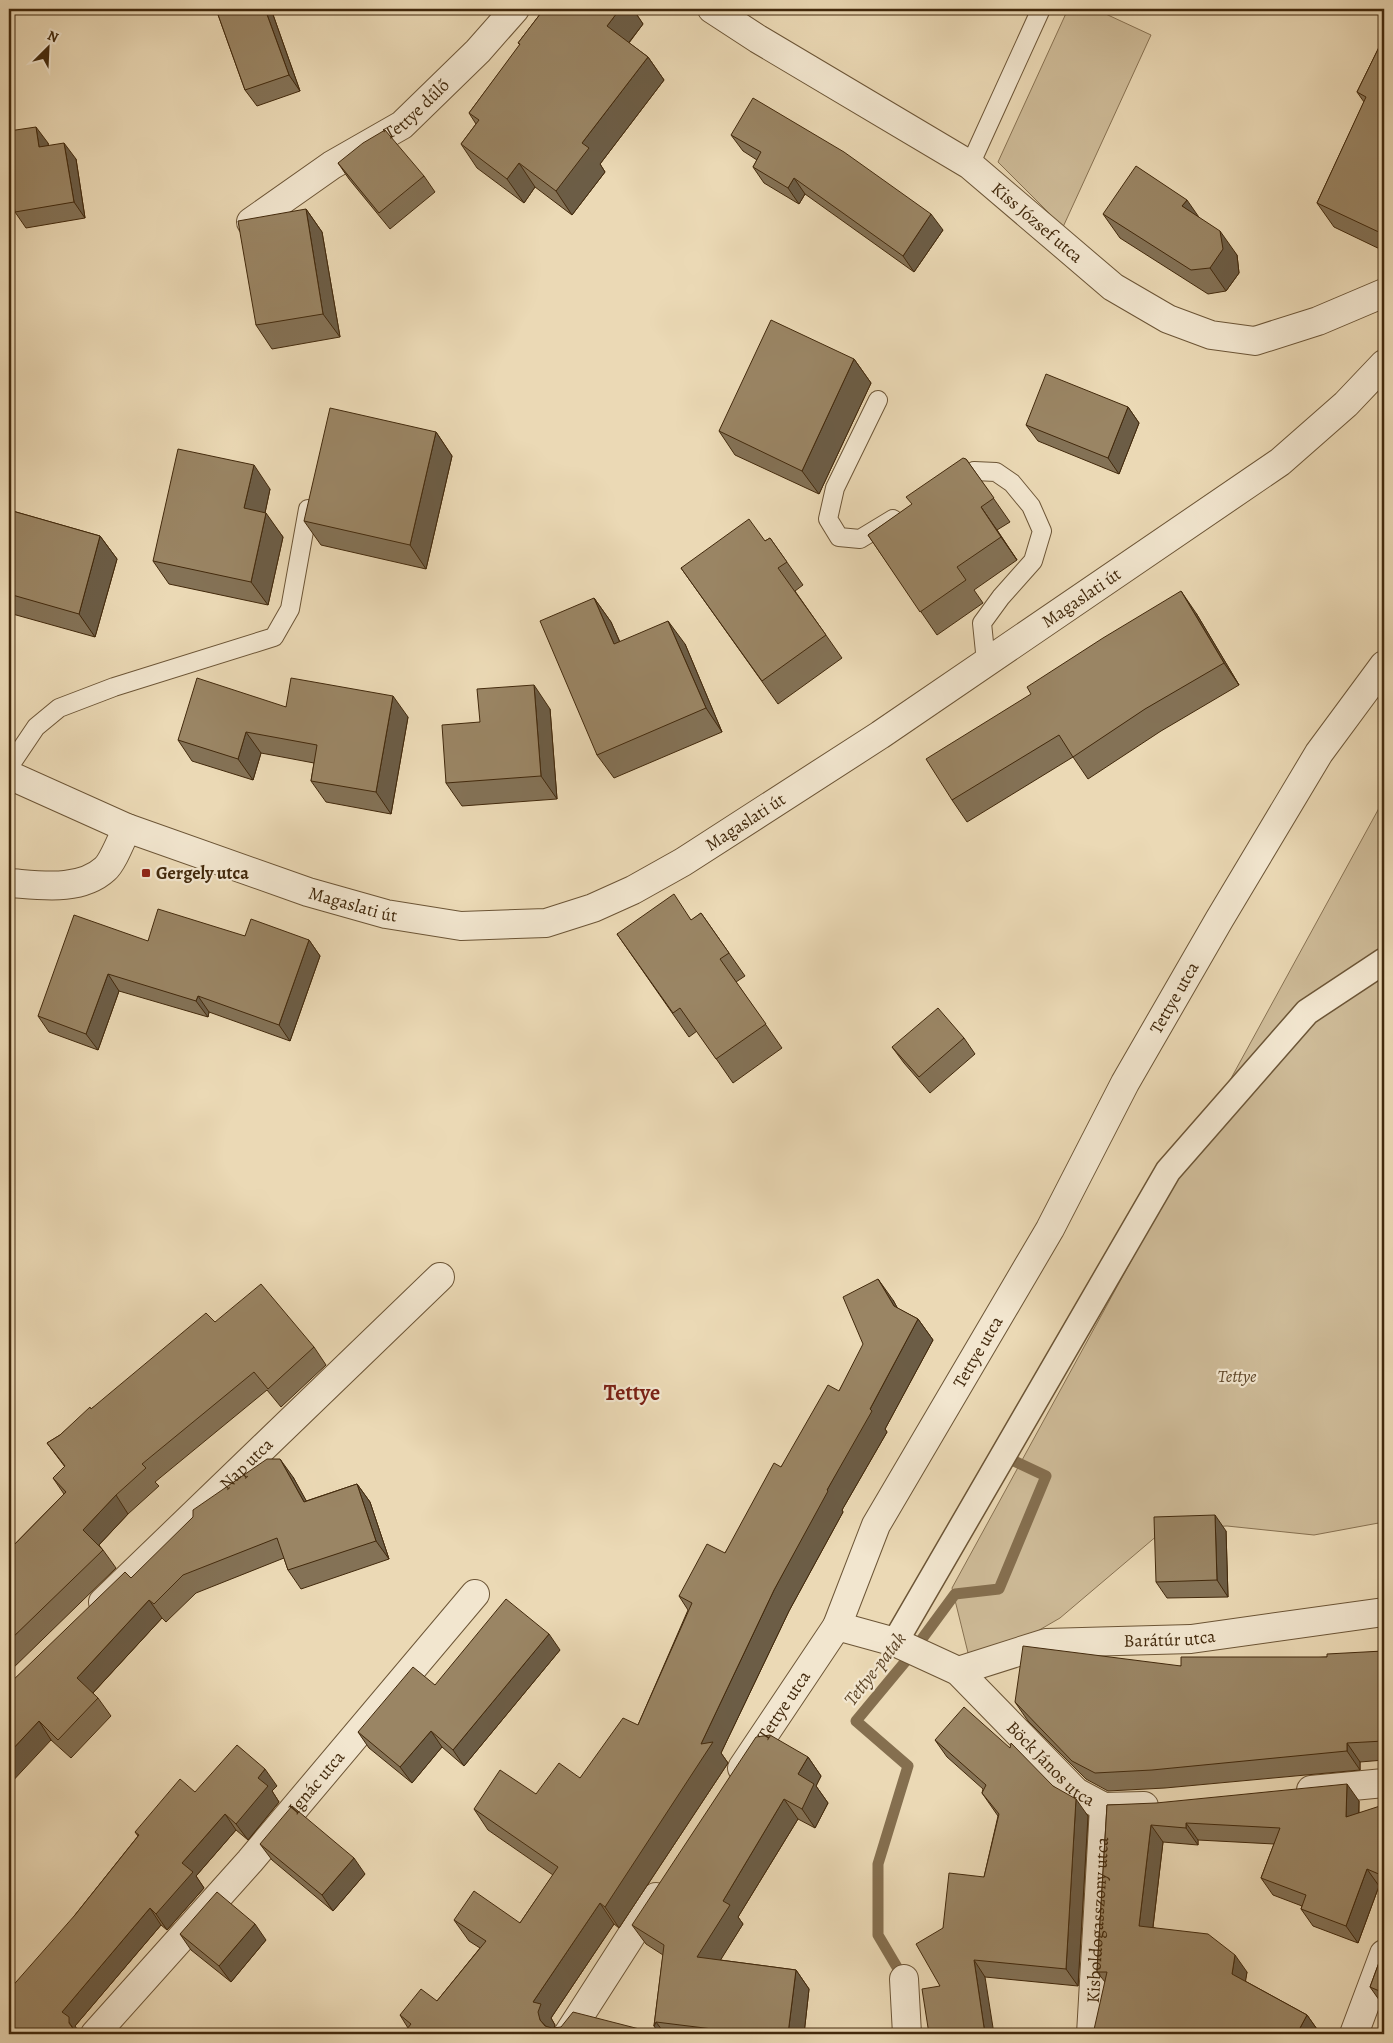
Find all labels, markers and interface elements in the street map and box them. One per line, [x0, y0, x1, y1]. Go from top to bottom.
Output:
north arrow [22, 22, 72, 72]
text: N [45, 26, 62, 47]
street label: Tettye dűlő [379, 73, 455, 145]
street label: Kiss József utca [986, 177, 1089, 269]
street label: Magaslati út [1037, 562, 1126, 633]
street label: Magaslati út [701, 787, 790, 857]
place label: Gergely utca [156, 861, 249, 885]
marker: Gergely utca [140, 867, 152, 879]
street label: Magaslati út [306, 881, 399, 928]
street label: Tettye utca [1144, 957, 1205, 1038]
street label: Tettye utca [947, 1311, 1009, 1392]
park label: Tettye [1217, 1364, 1257, 1388]
district label: Tettye [604, 1378, 660, 1408]
street label: Nap utca [214, 1432, 279, 1495]
street label: Barátúr utca [1123, 1624, 1218, 1653]
water label: Tettye-patak [838, 1627, 912, 1711]
street label: Tettye utca [752, 1665, 816, 1745]
street label: Böck János utca [1001, 1716, 1100, 1812]
street label: Ignác utca [282, 1745, 350, 1819]
street label: Kisboldogasszony utca [1081, 1836, 1114, 2004]

